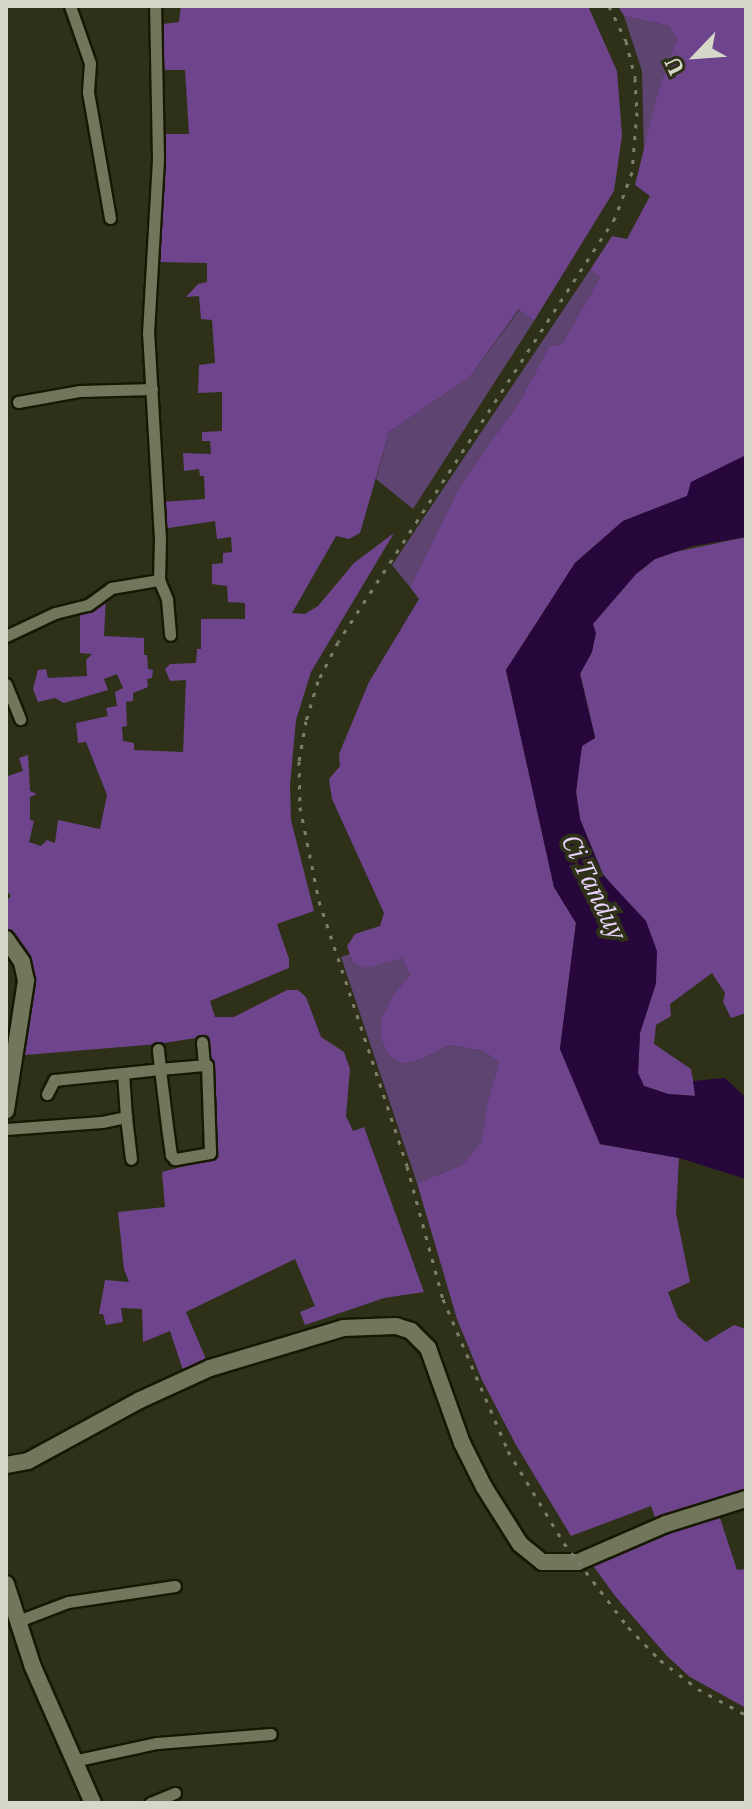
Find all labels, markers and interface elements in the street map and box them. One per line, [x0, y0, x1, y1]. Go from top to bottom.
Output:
north arrow [656, 16, 736, 96]
text: U [657, 53, 691, 80]
water label: Ci Tanduy [555, 829, 633, 945]

